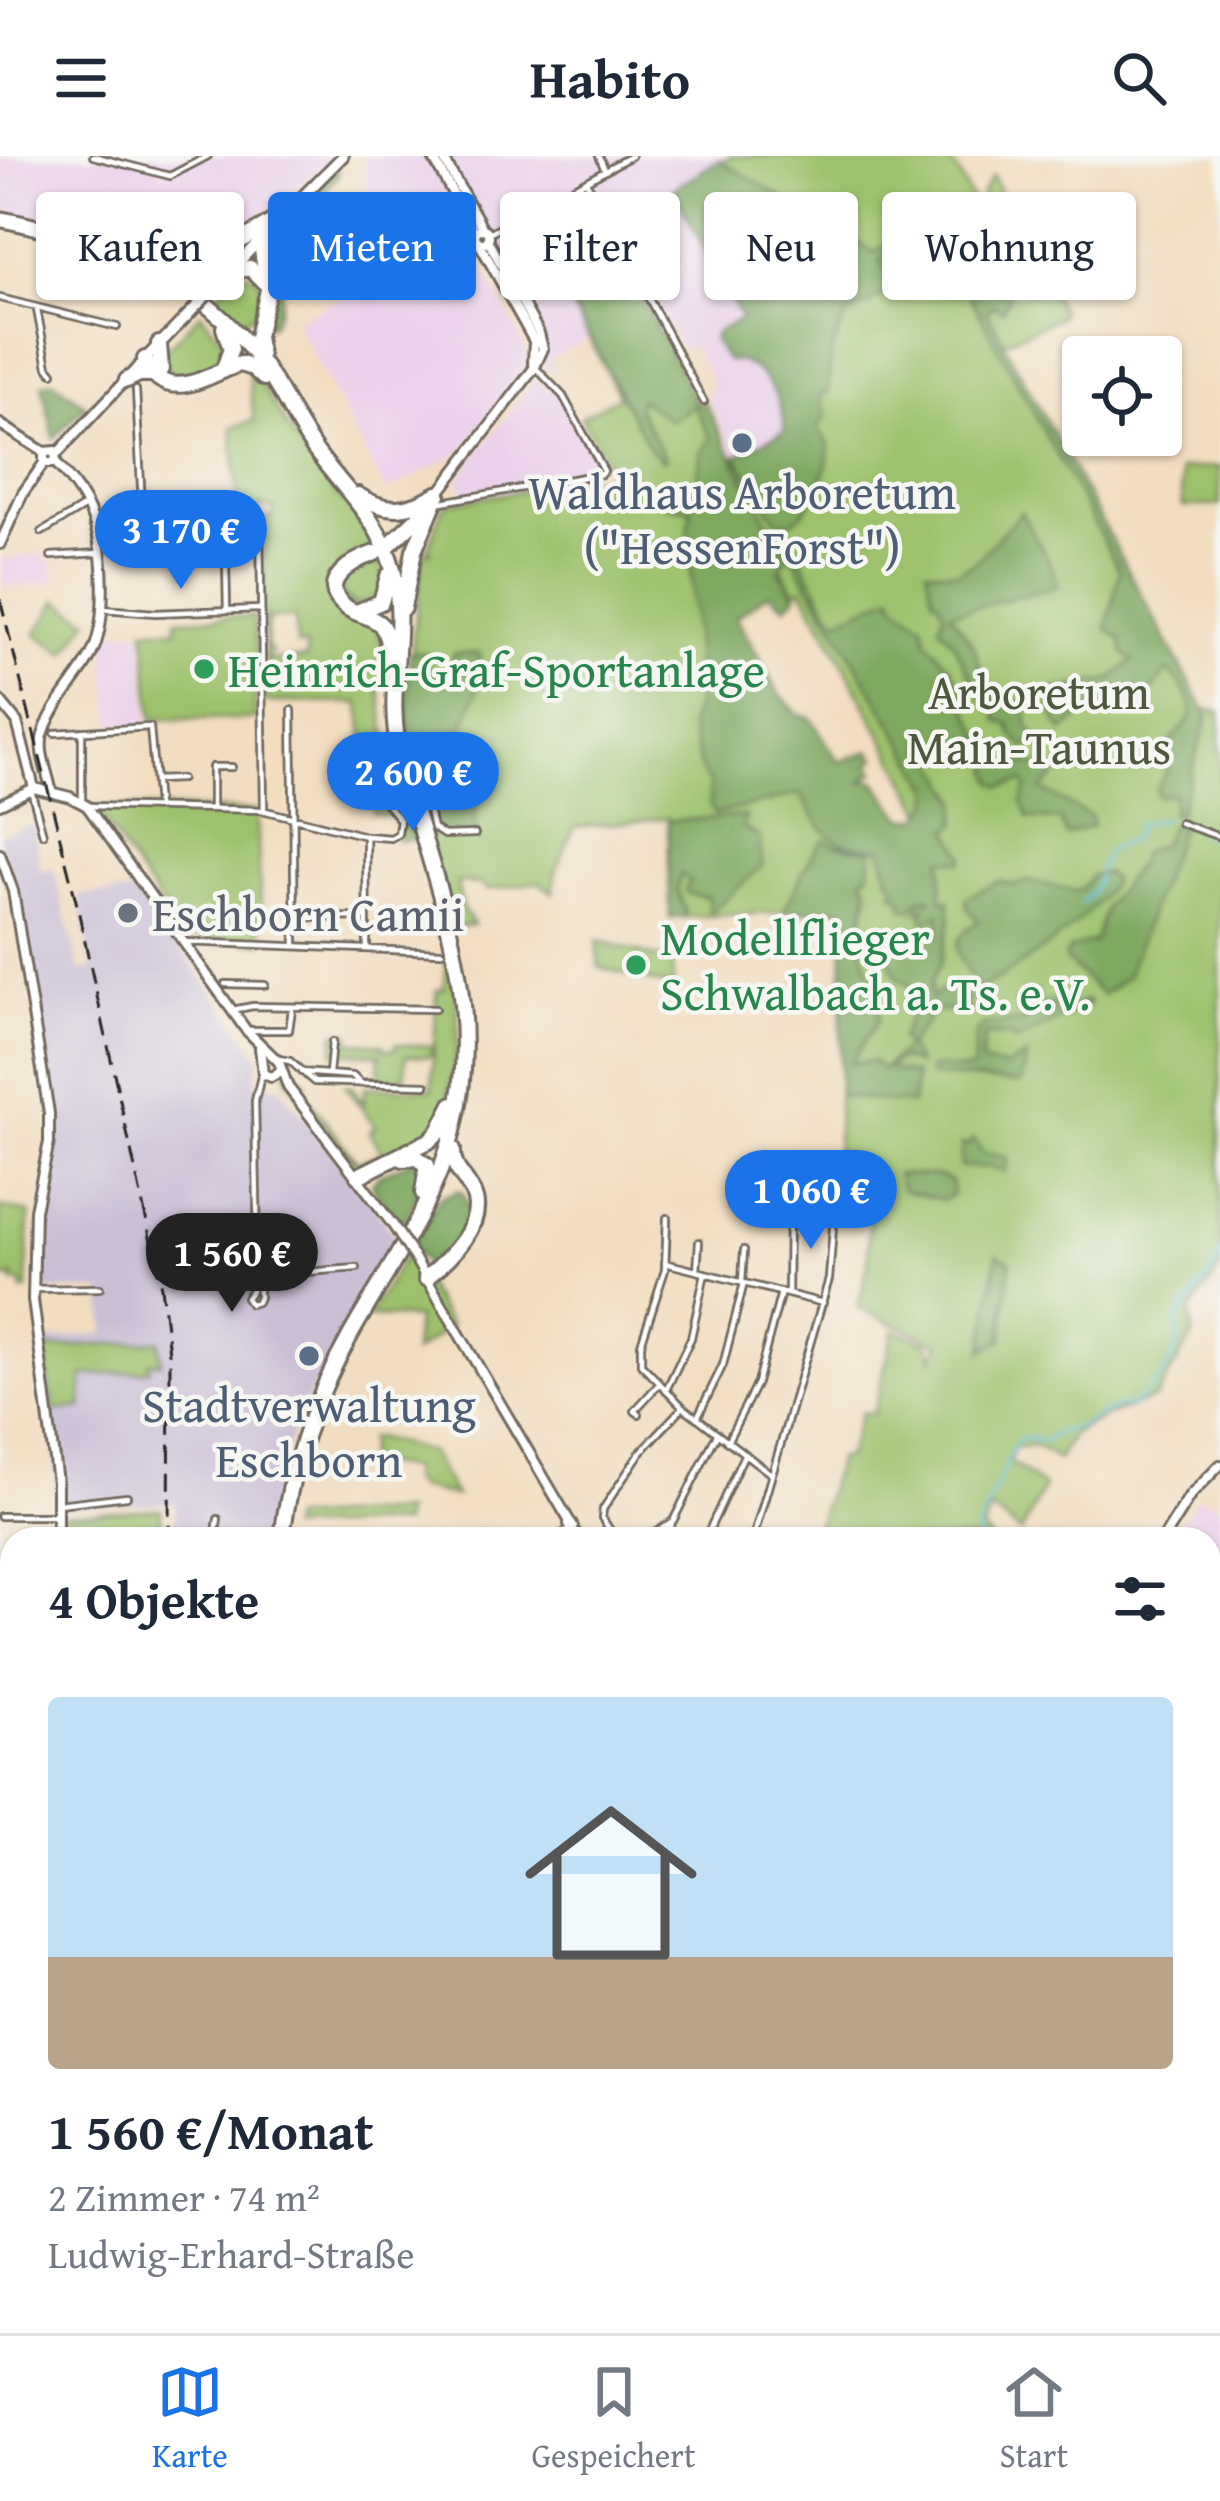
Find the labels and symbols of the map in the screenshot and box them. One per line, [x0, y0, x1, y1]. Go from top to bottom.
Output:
marker: Waldhaus Arboretum ("HessenForst") [729, 430, 755, 456]
place label: Waldhaus Arboretum ("HessenForst") [528, 456, 956, 582]
pin: 3 170 € [70, 490, 292, 592]
place label: Heinrich-Graf-Sportanlage [228, 634, 765, 705]
marker: Heinrich-Graf-Sportanlage [191, 656, 217, 682]
park label: Arboretum Main-Taunus [907, 656, 1171, 782]
pin: 2 600 € [302, 732, 524, 834]
place label: Eschborn Camii [152, 878, 464, 949]
marker: Eschborn Camii [115, 900, 141, 926]
place label: Modellflieger Schwalbach a. Ts. e.V. [660, 902, 1090, 1028]
marker: Modellflieger Schwalbach a. Ts. e.V. [623, 952, 649, 978]
pin: 1 060 € [700, 1150, 922, 1252]
pin: 1 560 € [121, 1213, 343, 1315]
marker: Stadtverwaltung Eschborn [296, 1343, 322, 1369]
place label: Stadtverwaltung Eschborn [142, 1369, 476, 1495]

